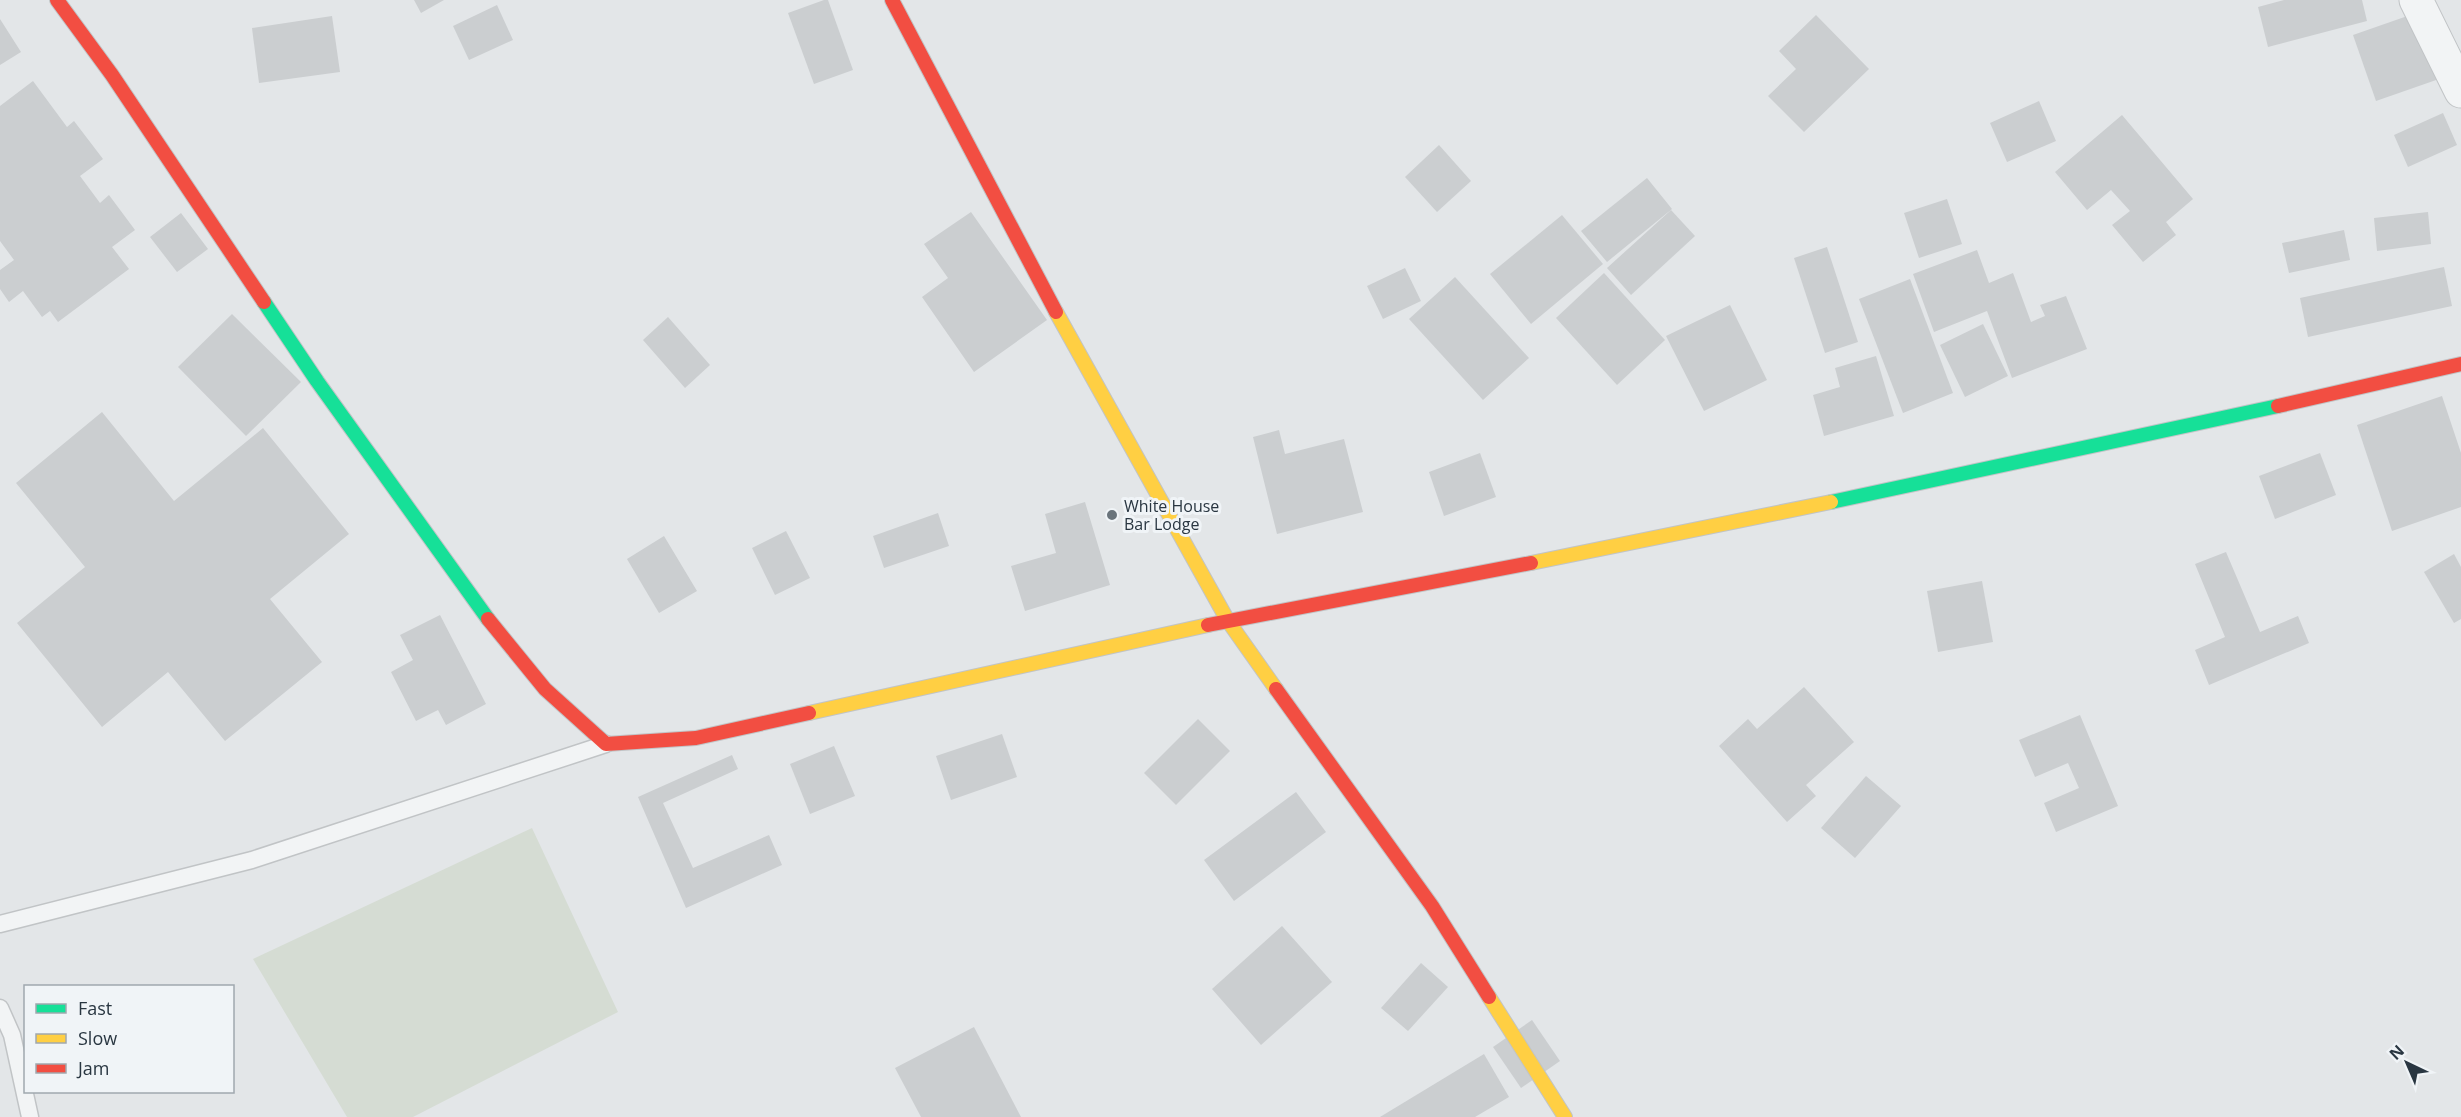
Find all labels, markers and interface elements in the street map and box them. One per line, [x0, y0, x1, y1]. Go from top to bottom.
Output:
place label: White House Bar Lodge [1124, 495, 1219, 535]
marker: White House Bar Lodge [1105, 508, 1119, 522]
legend [24, 985, 234, 1093]
text: Fast [78, 996, 112, 1020]
text: Slow [78, 1026, 117, 1050]
north arrow [2377, 1033, 2437, 1093]
text: N [2384, 1040, 2409, 1065]
text: Jam [76, 1056, 110, 1080]

